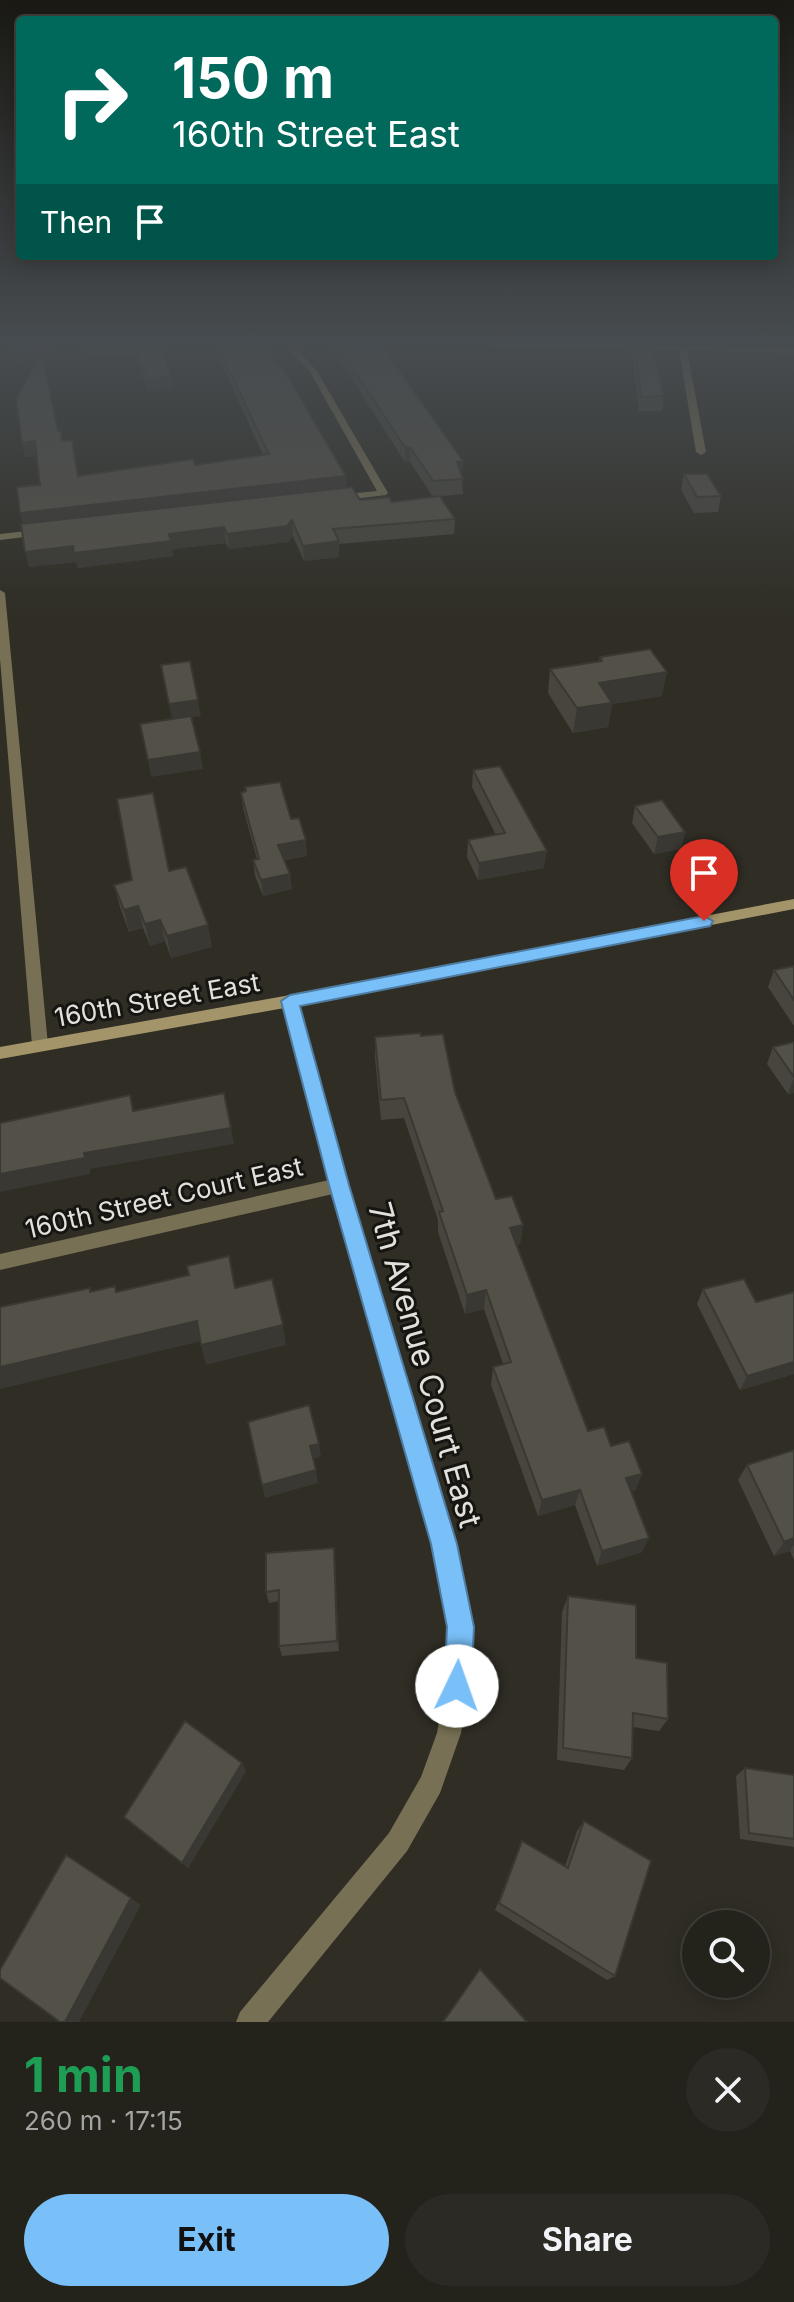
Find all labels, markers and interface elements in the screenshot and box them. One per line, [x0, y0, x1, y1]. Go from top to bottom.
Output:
text: 150 m [172, 44, 334, 112]
icon: right [40, 48, 144, 152]
text: 160th Street East [172, 112, 460, 156]
icon: arrive [128, 200, 172, 244]
text: Then [40, 204, 112, 240]
pin [670, 839, 738, 921]
icon: arrive [682, 851, 726, 895]
street label: 160th Street East [52, 966, 262, 1033]
street label: 160th Street Court East [22, 1150, 306, 1245]
street label: 7th Avenue Court East [360, 1198, 491, 1532]
position arrow [415, 1644, 499, 1728]
map controls [682, 1910, 770, 1998]
button: search [682, 1910, 770, 1998]
text: 1 min [24, 2045, 143, 2104]
button: close [686, 2048, 770, 2132]
text: 260 m · 17:15 [24, 2105, 183, 2136]
button: Exit [24, 2194, 389, 2286]
button: Share [405, 2194, 770, 2286]

